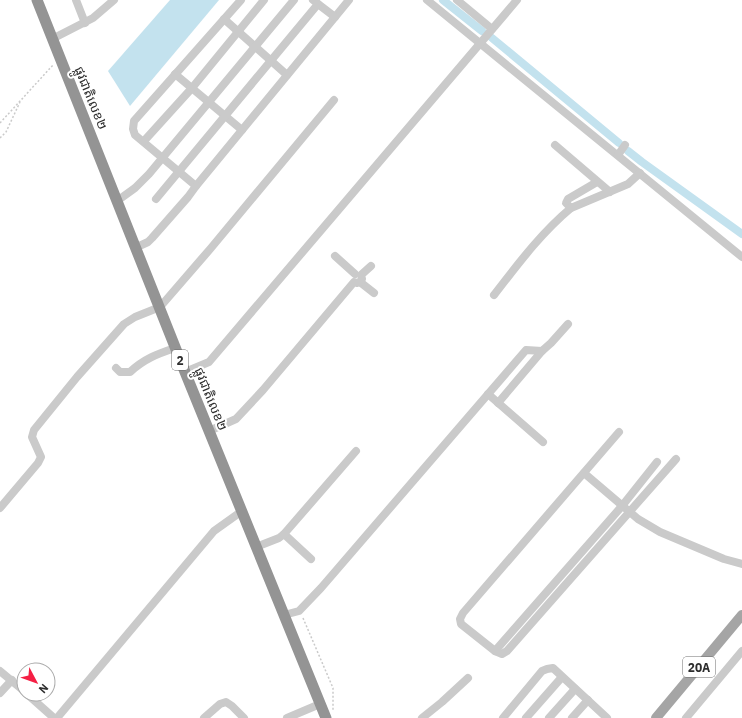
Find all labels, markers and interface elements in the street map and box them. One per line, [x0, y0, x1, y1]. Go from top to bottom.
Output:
street label: ផ្លូវជាតិលេខ២ [68, 64, 111, 133]
road number: 2 [172, 350, 188, 370]
street label: ផ្លូវជាតិលេខ២ [188, 365, 231, 434]
road number: 20A [683, 657, 715, 677]
north arrow [16, 662, 56, 702]
text: N [36, 681, 51, 696]

